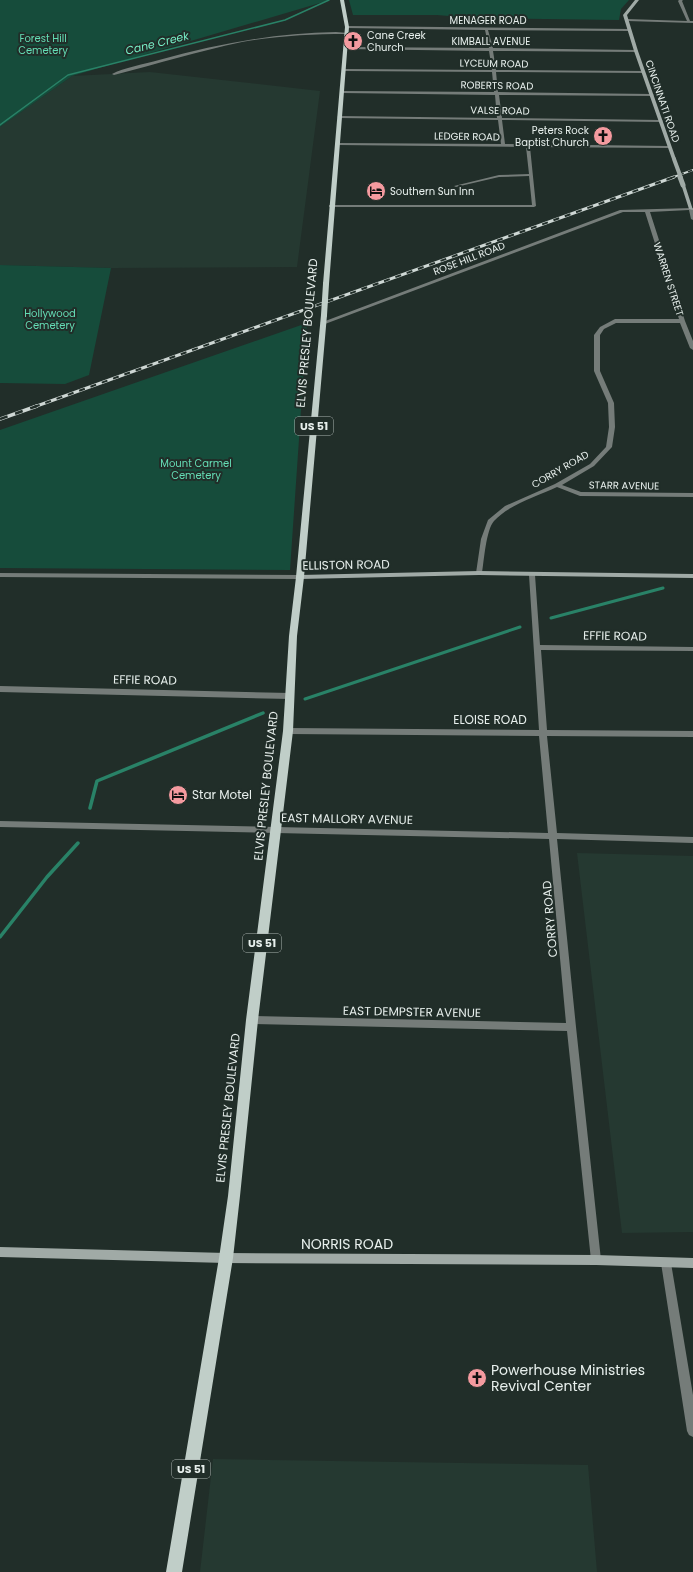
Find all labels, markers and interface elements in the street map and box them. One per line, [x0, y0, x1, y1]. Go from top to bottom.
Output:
street label: MENAGER ROAD [450, 13, 526, 28]
water label: Cane Creek [124, 27, 192, 59]
place label: Cane Creek Church [367, 28, 427, 55]
church icon: Cane Creek Church [342, 30, 364, 52]
park label: Forest Hill Cemetery [18, 31, 68, 58]
street label: KIMBALL AVENUE [452, 34, 530, 49]
street label: LYCEUM ROAD [459, 55, 529, 72]
street label: CINCINNATI ROAD [641, 58, 684, 144]
street label: ROBERTS ROAD [460, 77, 534, 94]
street label: VALSE ROAD [470, 102, 530, 119]
place label: Peters Rock Baptist Church [515, 123, 590, 150]
church icon: Peters Rock Baptist Church [592, 125, 614, 147]
street label: LEDGER ROAD [434, 128, 500, 145]
hotel icon: Southern Sun Inn [365, 180, 387, 202]
place label: Southern Sun Inn [390, 184, 474, 199]
street label: ROSE HILL ROAD [431, 238, 507, 279]
street label: WARREN STREET [650, 240, 688, 318]
street label: ELVIS PRESLEY BOULEVARD [292, 258, 322, 408]
park label: Hollywood Cemetery [24, 306, 76, 333]
road number: US 51 [295, 417, 333, 435]
street label: CORRY ROAD [529, 447, 592, 492]
park label: Mount Carmel Cemetery [160, 456, 232, 483]
street label: STARR AVENUE [589, 477, 659, 494]
street label: ELLISTON ROAD [302, 555, 390, 574]
street label: EFFIE ROAD [583, 626, 647, 645]
street label: EFFIE ROAD [113, 670, 177, 689]
street label: ELVIS PRESLEY BOULEVARD [249, 711, 282, 861]
street label: ELOISE ROAD [453, 711, 527, 728]
hotel icon: Star Motel [167, 784, 189, 806]
place label: Star Motel [192, 786, 252, 803]
street label: EAST MALLORY AVENUE [281, 809, 413, 828]
street label: CORRY ROAD [538, 880, 561, 958]
road number: US 51 [243, 934, 281, 952]
street label: EAST DEMPSTER AVENUE [343, 1002, 481, 1021]
street label: ELVIS PRESLEY BOULEVARD [211, 1033, 244, 1183]
street label: NORRIS ROAD [301, 1234, 393, 1254]
place label: Powerhouse Ministries Revival Center [491, 1360, 645, 1396]
church icon: Powerhouse Ministries Revival Center [466, 1367, 488, 1389]
road number: US 51 [172, 1460, 210, 1478]

